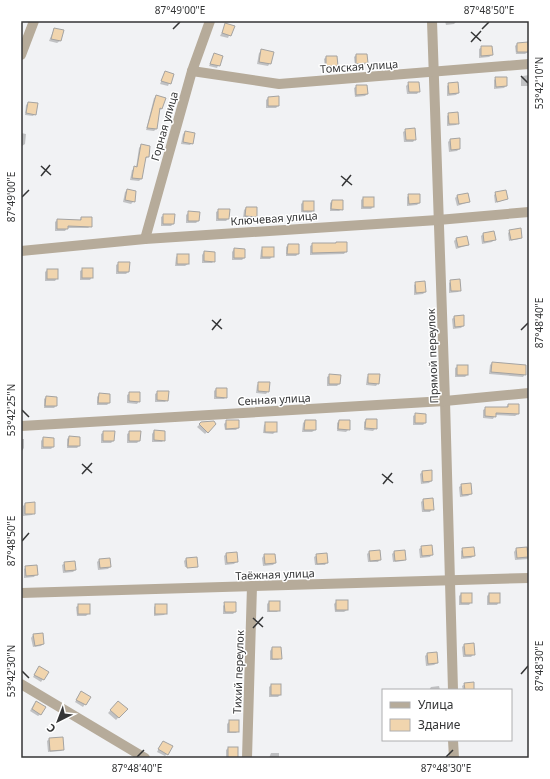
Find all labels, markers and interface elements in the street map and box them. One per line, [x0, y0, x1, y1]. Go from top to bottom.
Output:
text: 87°49'00"E [155, 3, 205, 17]
text: 87°48'50"E [464, 3, 514, 17]
street label: Томская улица [319, 56, 399, 76]
text: 53°42'10"N [532, 57, 546, 109]
street label: Горная улица [147, 89, 181, 163]
text: 87°49'00"E [4, 172, 18, 222]
street label: Ключевая улица [230, 207, 318, 229]
text: 87°48'40"E [532, 298, 546, 348]
street label: Прямой переулок [423, 308, 441, 404]
text: 53°42'25"N [4, 384, 18, 436]
street label: Сенная улица [237, 390, 311, 408]
text: 87°48'50"E [4, 516, 18, 566]
street label: Таёжная улица [235, 565, 315, 583]
street label: Тихий переулок [229, 630, 247, 714]
text: 87°48'30"E [532, 641, 546, 691]
text: 53°42'30"N [4, 645, 18, 697]
legend [382, 689, 512, 741]
text: Улица [418, 696, 453, 713]
north arrow [38, 701, 78, 741]
text: Здание [418, 716, 461, 733]
text: С [43, 721, 59, 737]
text: 87°48'40"E [112, 761, 162, 775]
text: 87°48'30"E [421, 761, 471, 775]

